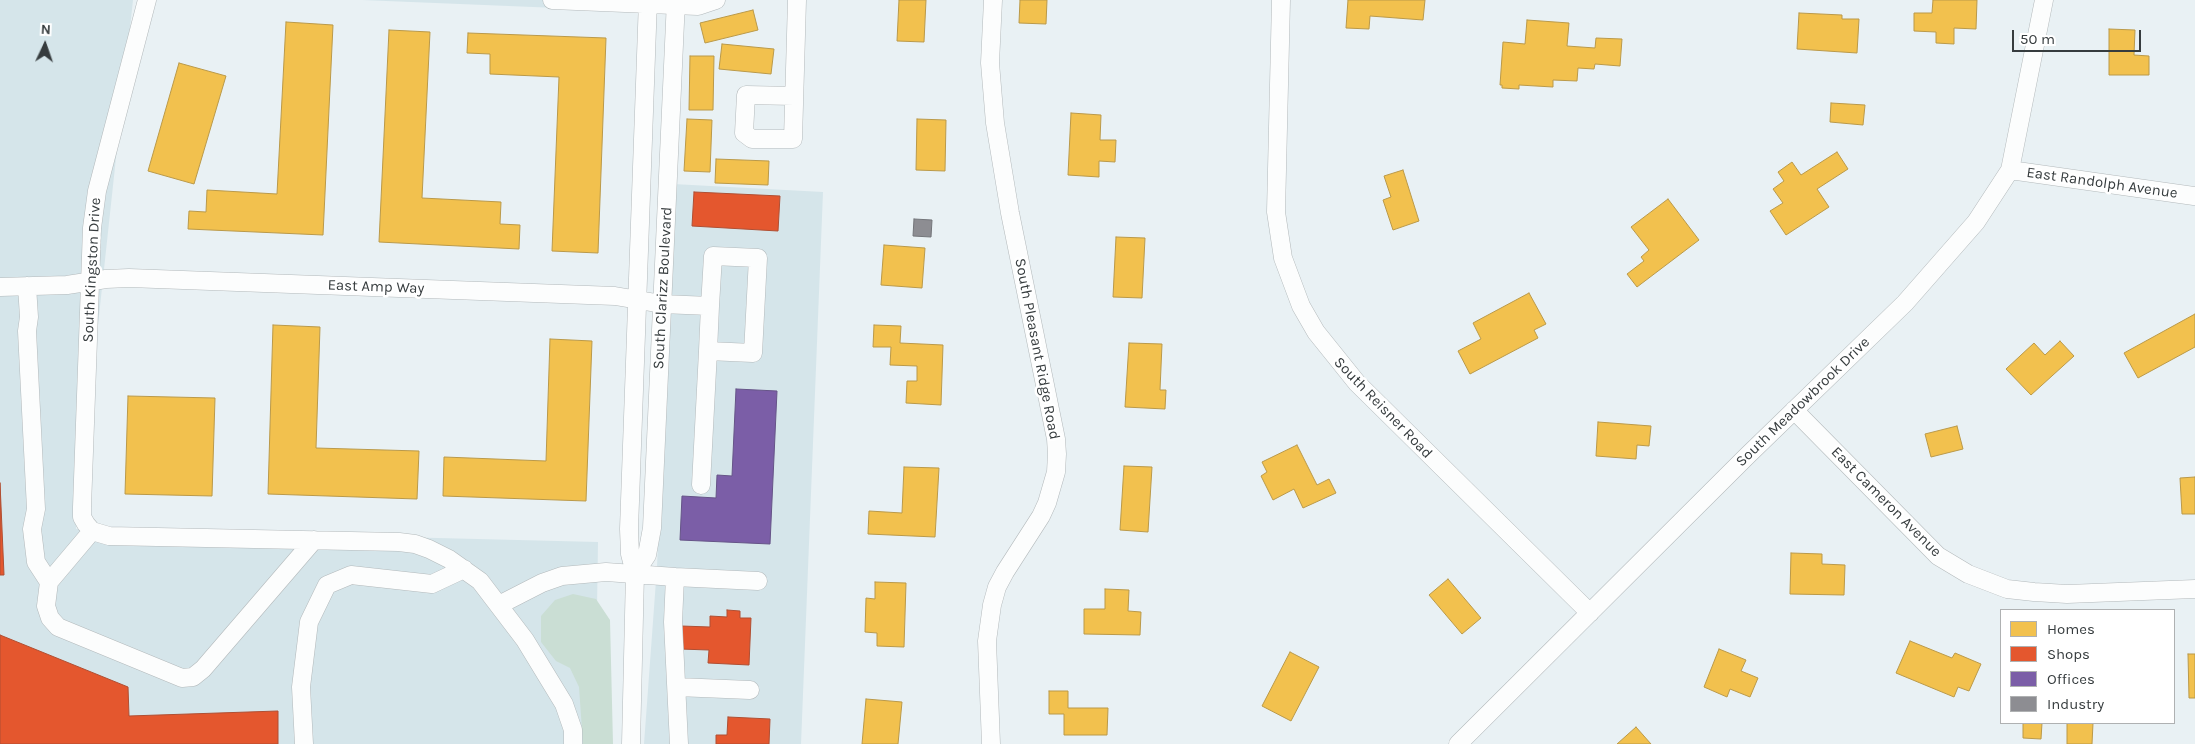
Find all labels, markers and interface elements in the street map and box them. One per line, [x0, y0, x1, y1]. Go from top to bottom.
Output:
north arrow [20, 20, 70, 70]
scale bar [2015, 20, 2144, 52]
text: N [40, 21, 51, 38]
text: 50 m [2020, 30, 2055, 48]
street label: East Randolph Avenue [2025, 163, 2179, 203]
street label: South Kingston Drive [79, 197, 105, 343]
street label: South Clarizz Boulevard [650, 206, 676, 370]
street label: South Pleasant Ridge Road [1011, 257, 1063, 441]
street label: East Amp Way [327, 276, 425, 298]
street label: South Meadowbrook Drive [1732, 333, 1874, 471]
street label: South Reisner Road [1330, 354, 1436, 462]
street label: East Cameron Avenue [1827, 443, 1945, 561]
legend [2000, 609, 2175, 724]
text: Homes [2047, 620, 2095, 638]
text: Shops [2047, 645, 2090, 663]
text: Offices [2047, 670, 2095, 688]
text: Industry [2047, 695, 2104, 713]

